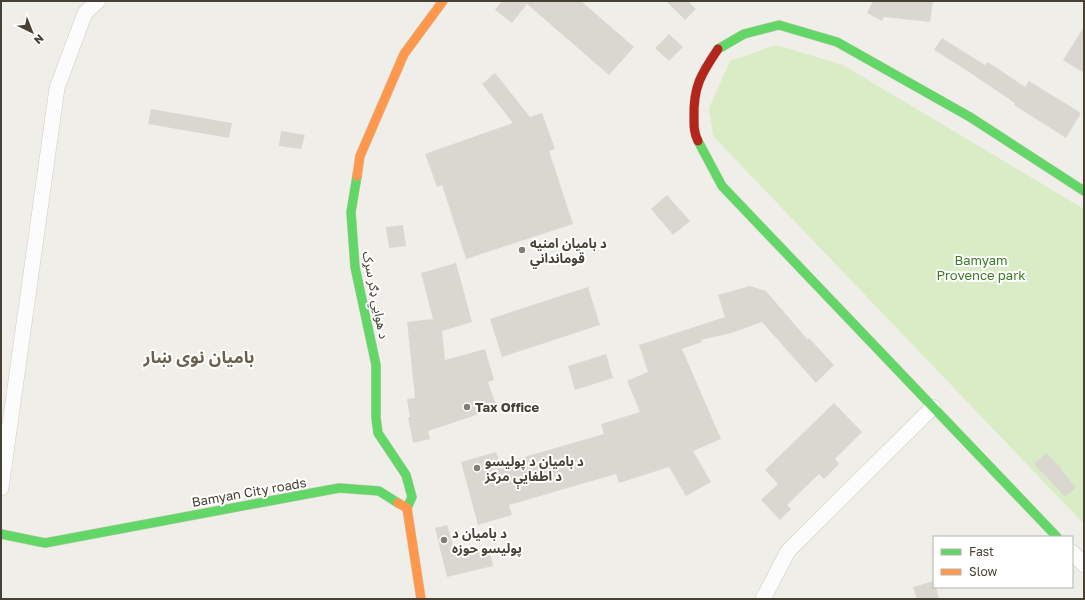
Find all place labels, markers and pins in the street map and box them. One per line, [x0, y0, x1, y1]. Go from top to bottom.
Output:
place label: د بامیان امنیه قومانداني [530, 235, 607, 269]
marker: د بامیان امنیه قومانداني [517, 245, 527, 255]
place label: Tax Office [475, 399, 540, 415]
marker: Tax Office [462, 402, 472, 412]
place label: د بامیان د پولیسو د اطفايې مرکز [484, 453, 584, 489]
marker: د بامیان د پولیسو د اطفايې مرکز [472, 463, 482, 473]
place label: د بامیان د پولیسو حوزه [452, 525, 522, 557]
marker: د بامیان د پولیسو حوزه [439, 535, 449, 545]

